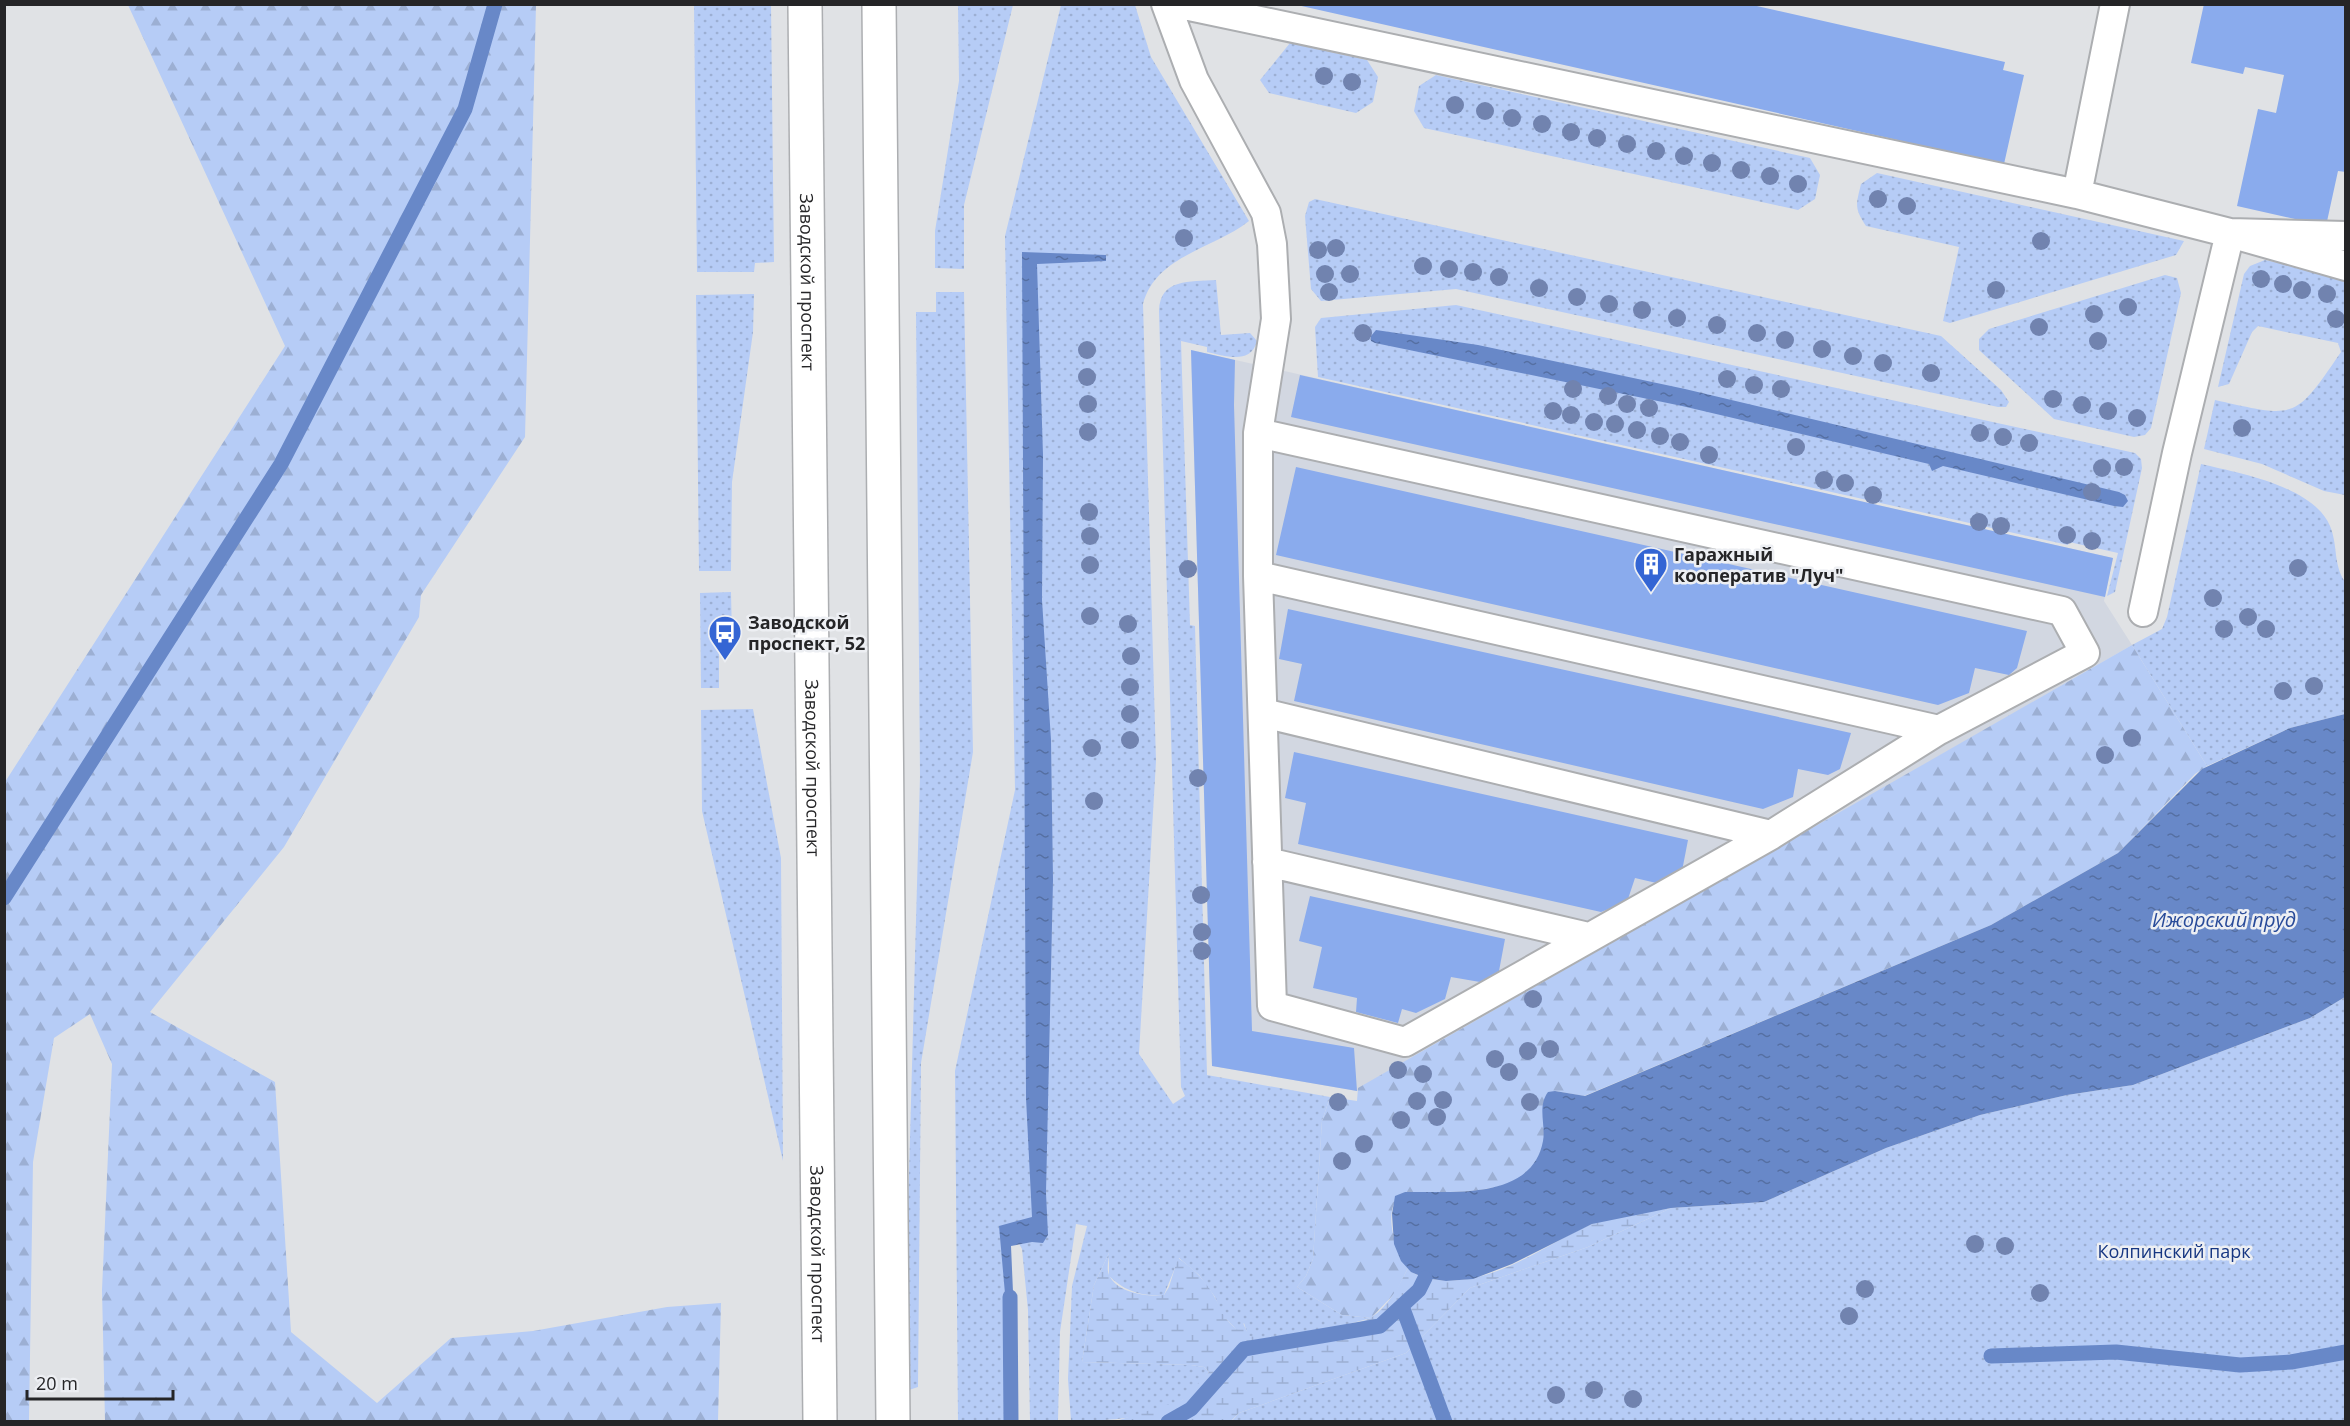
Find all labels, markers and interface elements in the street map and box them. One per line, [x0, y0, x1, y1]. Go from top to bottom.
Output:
street label: Заводской проспект [795, 193, 821, 371]
place label: Гаражный кооператив "Луч" [1674, 542, 1843, 587]
building icon: Гаражный кооператив "Луч" [1633, 546, 1669, 593]
place label: Заводской проспект, 52 [748, 610, 865, 655]
bus stop icon: Заводской проспект, 52 [707, 614, 743, 661]
street label: Заводской проспект [800, 679, 826, 857]
water label: Ижорский пруд [2152, 906, 2296, 933]
street label: Заводской проспект [805, 1165, 831, 1343]
park label: Колпинский парк [2097, 1239, 2251, 1263]
scale bar [27, 1363, 172, 1401]
text: 20 m [36, 1371, 78, 1395]

